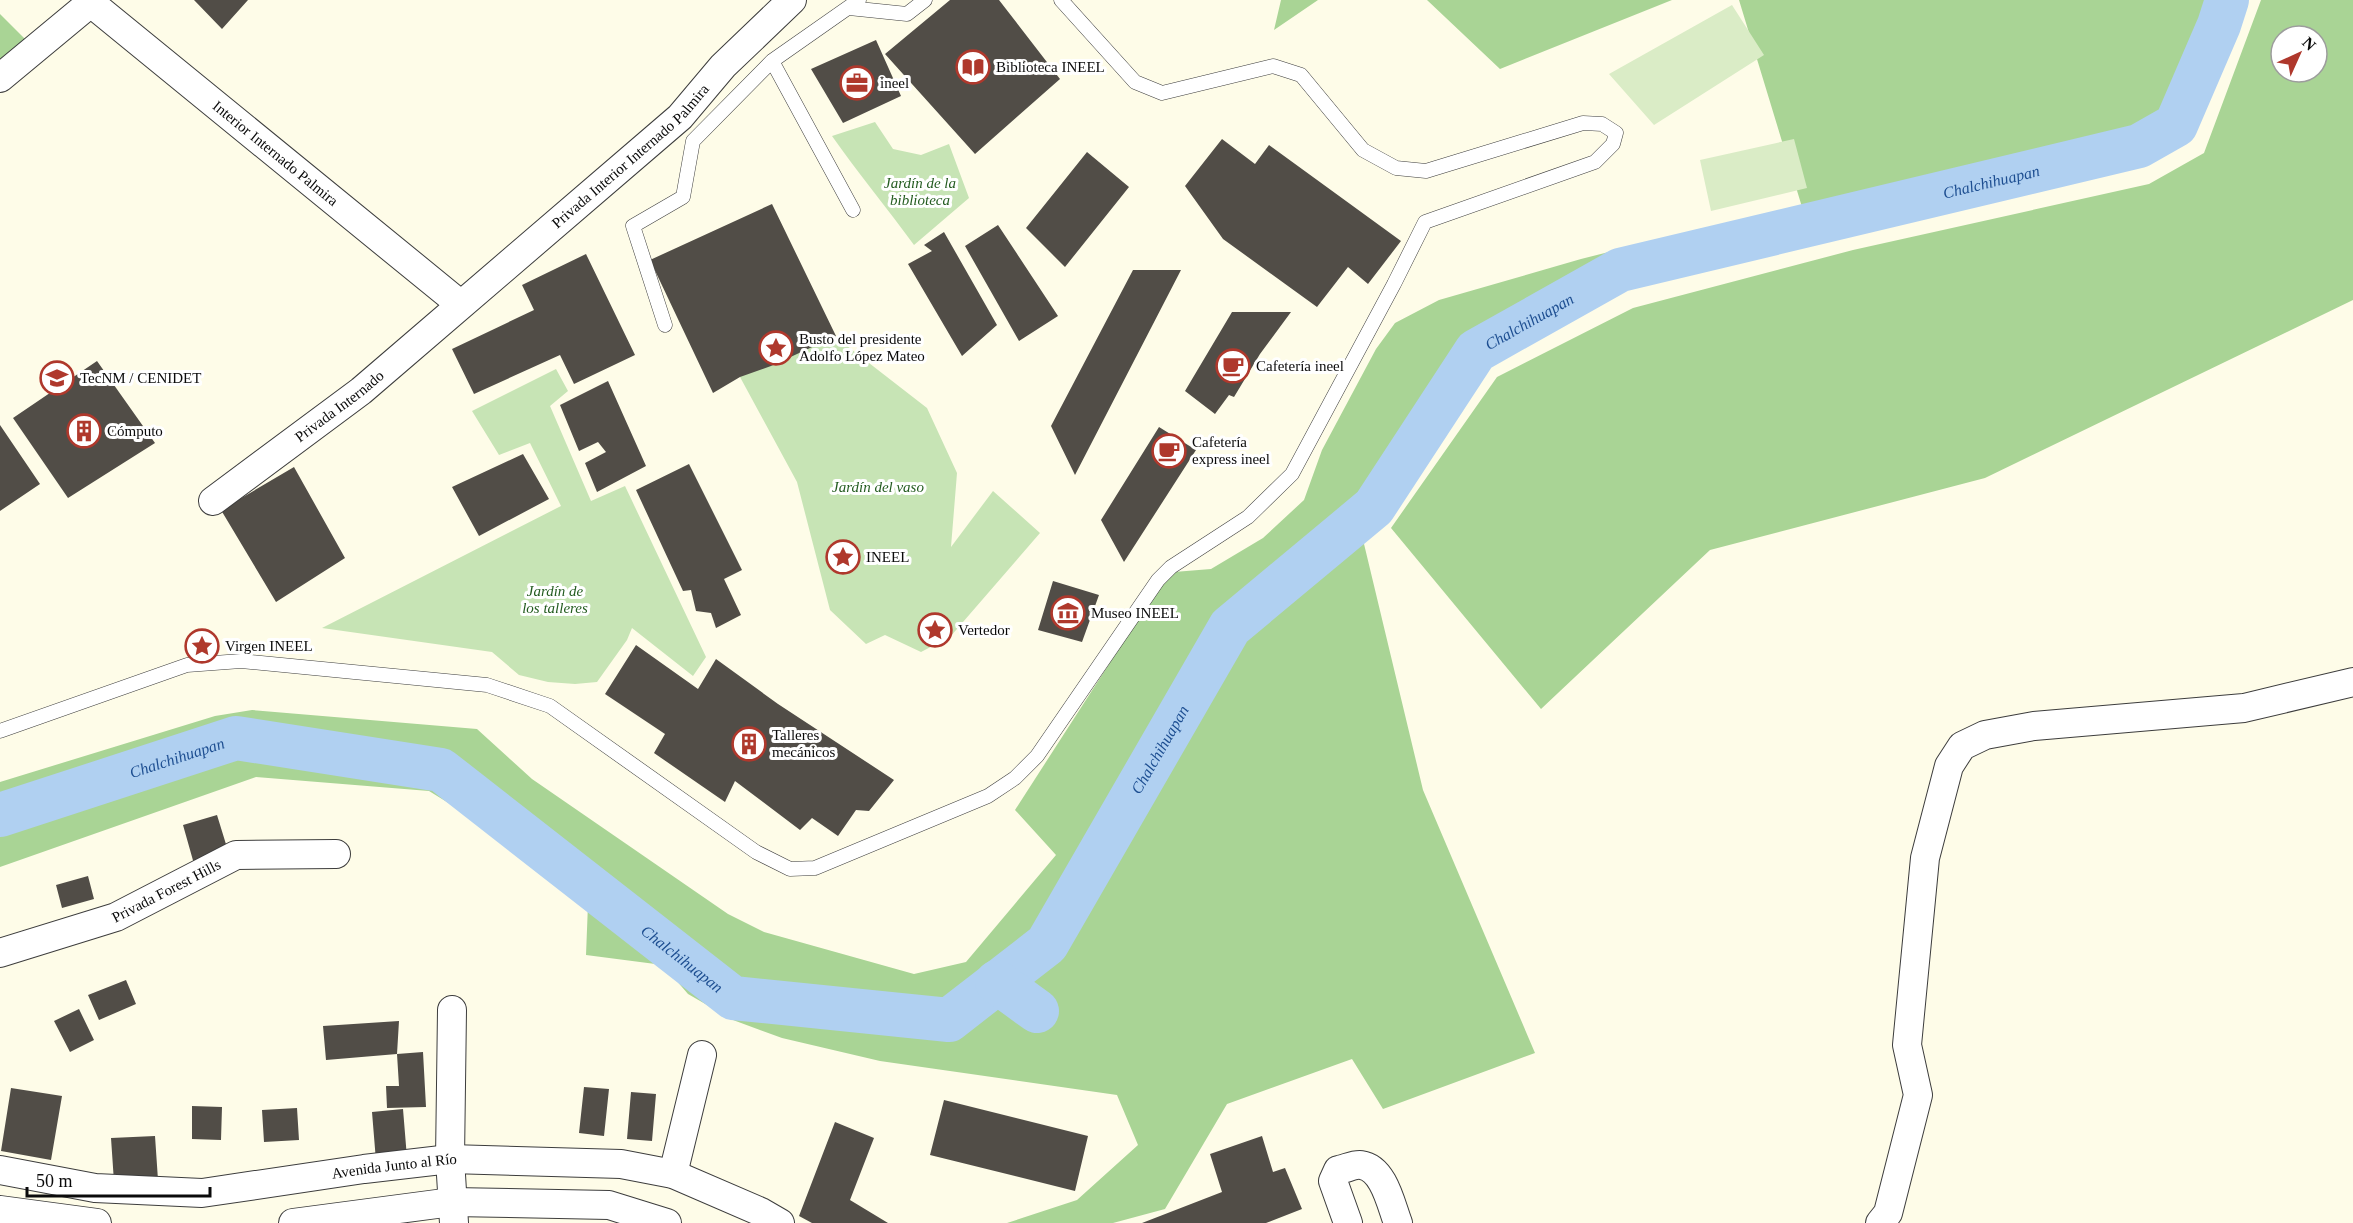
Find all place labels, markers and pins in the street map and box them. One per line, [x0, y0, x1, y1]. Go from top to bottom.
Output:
library icon: Biblioteca INEEL [955, 49, 991, 85]
place label: Biblioteca INEEL [996, 59, 1105, 75]
office icon: ineel [839, 65, 875, 101]
place label: ineel [880, 75, 909, 91]
place icon: Busto del presidente Adolfo López Mateo [758, 330, 794, 366]
place label: Busto del presidente Adolfo López Mateo [799, 331, 925, 364]
cafe icon: Cafetería ineel [1215, 348, 1251, 384]
place label: Cafetería ineel [1256, 358, 1344, 374]
school or university icon: TecNM / CENIDET [39, 360, 75, 396]
place label: TecNM / CENIDET [80, 370, 201, 386]
building icon: Cómputo [66, 413, 102, 449]
place label: Cómputo [107, 423, 163, 439]
cafe icon: Cafetería express ineel [1151, 433, 1187, 469]
place label: Cafetería express ineel [1192, 434, 1270, 467]
place icon: INEEL [825, 539, 861, 575]
place label: INEEL [866, 549, 909, 565]
museum icon: Museo INEEL [1050, 595, 1086, 631]
place label: Museo INEEL [1091, 605, 1179, 621]
place icon: Vertedor [917, 612, 953, 648]
place label: Vertedor [958, 622, 1010, 638]
place icon: Virgen INEEL [184, 628, 220, 664]
place label: Virgen INEEL [225, 638, 313, 654]
building icon: Talleres mecánicos [731, 726, 767, 762]
place label: Talleres mecánicos [772, 727, 835, 760]

